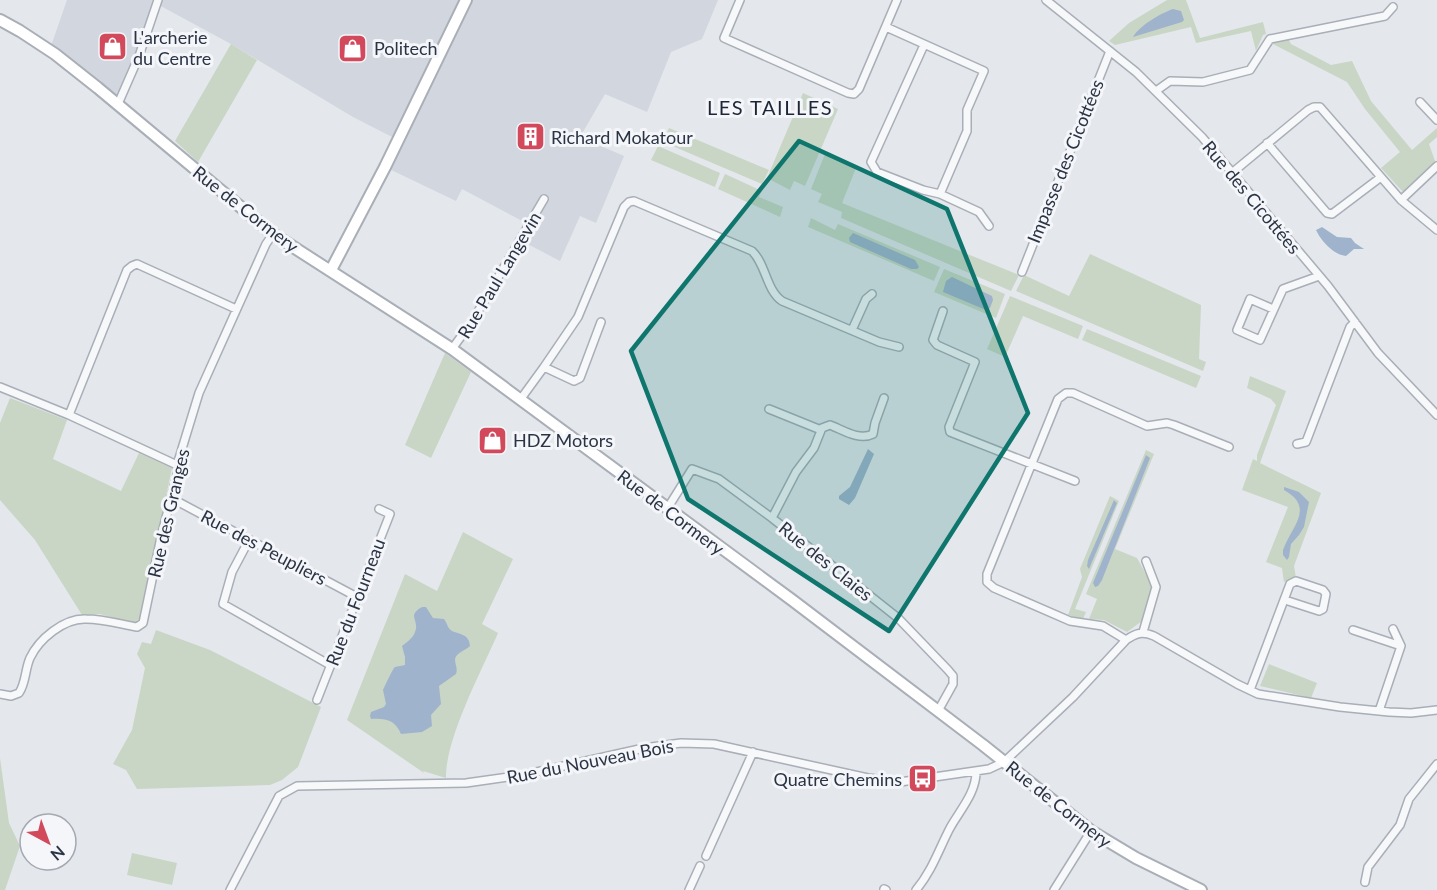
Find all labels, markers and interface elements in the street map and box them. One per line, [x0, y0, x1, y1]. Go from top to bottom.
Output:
place label: L'archerie du Centre [133, 26, 211, 69]
shop icon: L'archerie du Centre [96, 31, 128, 63]
shop icon: Politech [337, 32, 369, 64]
place label: Politech [374, 37, 438, 59]
street label: Impasse des Cicottées [1022, 76, 1108, 246]
district label: LES TAILLES [707, 95, 833, 119]
building icon: Richard Mokatour [514, 121, 546, 153]
place label: Richard Mokatour [551, 126, 693, 148]
street label: Rue des Cicottées [1198, 136, 1306, 258]
street label: Rue de Cormery [189, 161, 304, 258]
street label: Rue Paul Langevin [453, 208, 545, 342]
shop icon: HDZ Motors [476, 424, 508, 456]
place label: HDZ Motors [513, 429, 613, 451]
street label: Rue des Granges [142, 446, 194, 580]
street label: Rue de Cormery [613, 465, 729, 560]
street label: Rue des Peupliers [197, 505, 331, 590]
street label: Rue des Claies [775, 517, 877, 606]
street label: Rue du Fourneau [321, 535, 389, 669]
street label: Rue du Nouveau Bois [505, 734, 675, 788]
street label: Rue de Cormery [1002, 756, 1117, 853]
bus stop icon: Quatre Chemins [907, 763, 939, 795]
place label: Quatre Chemins [774, 768, 902, 790]
north arrow [18, 812, 78, 872]
text: N [47, 842, 69, 865]

